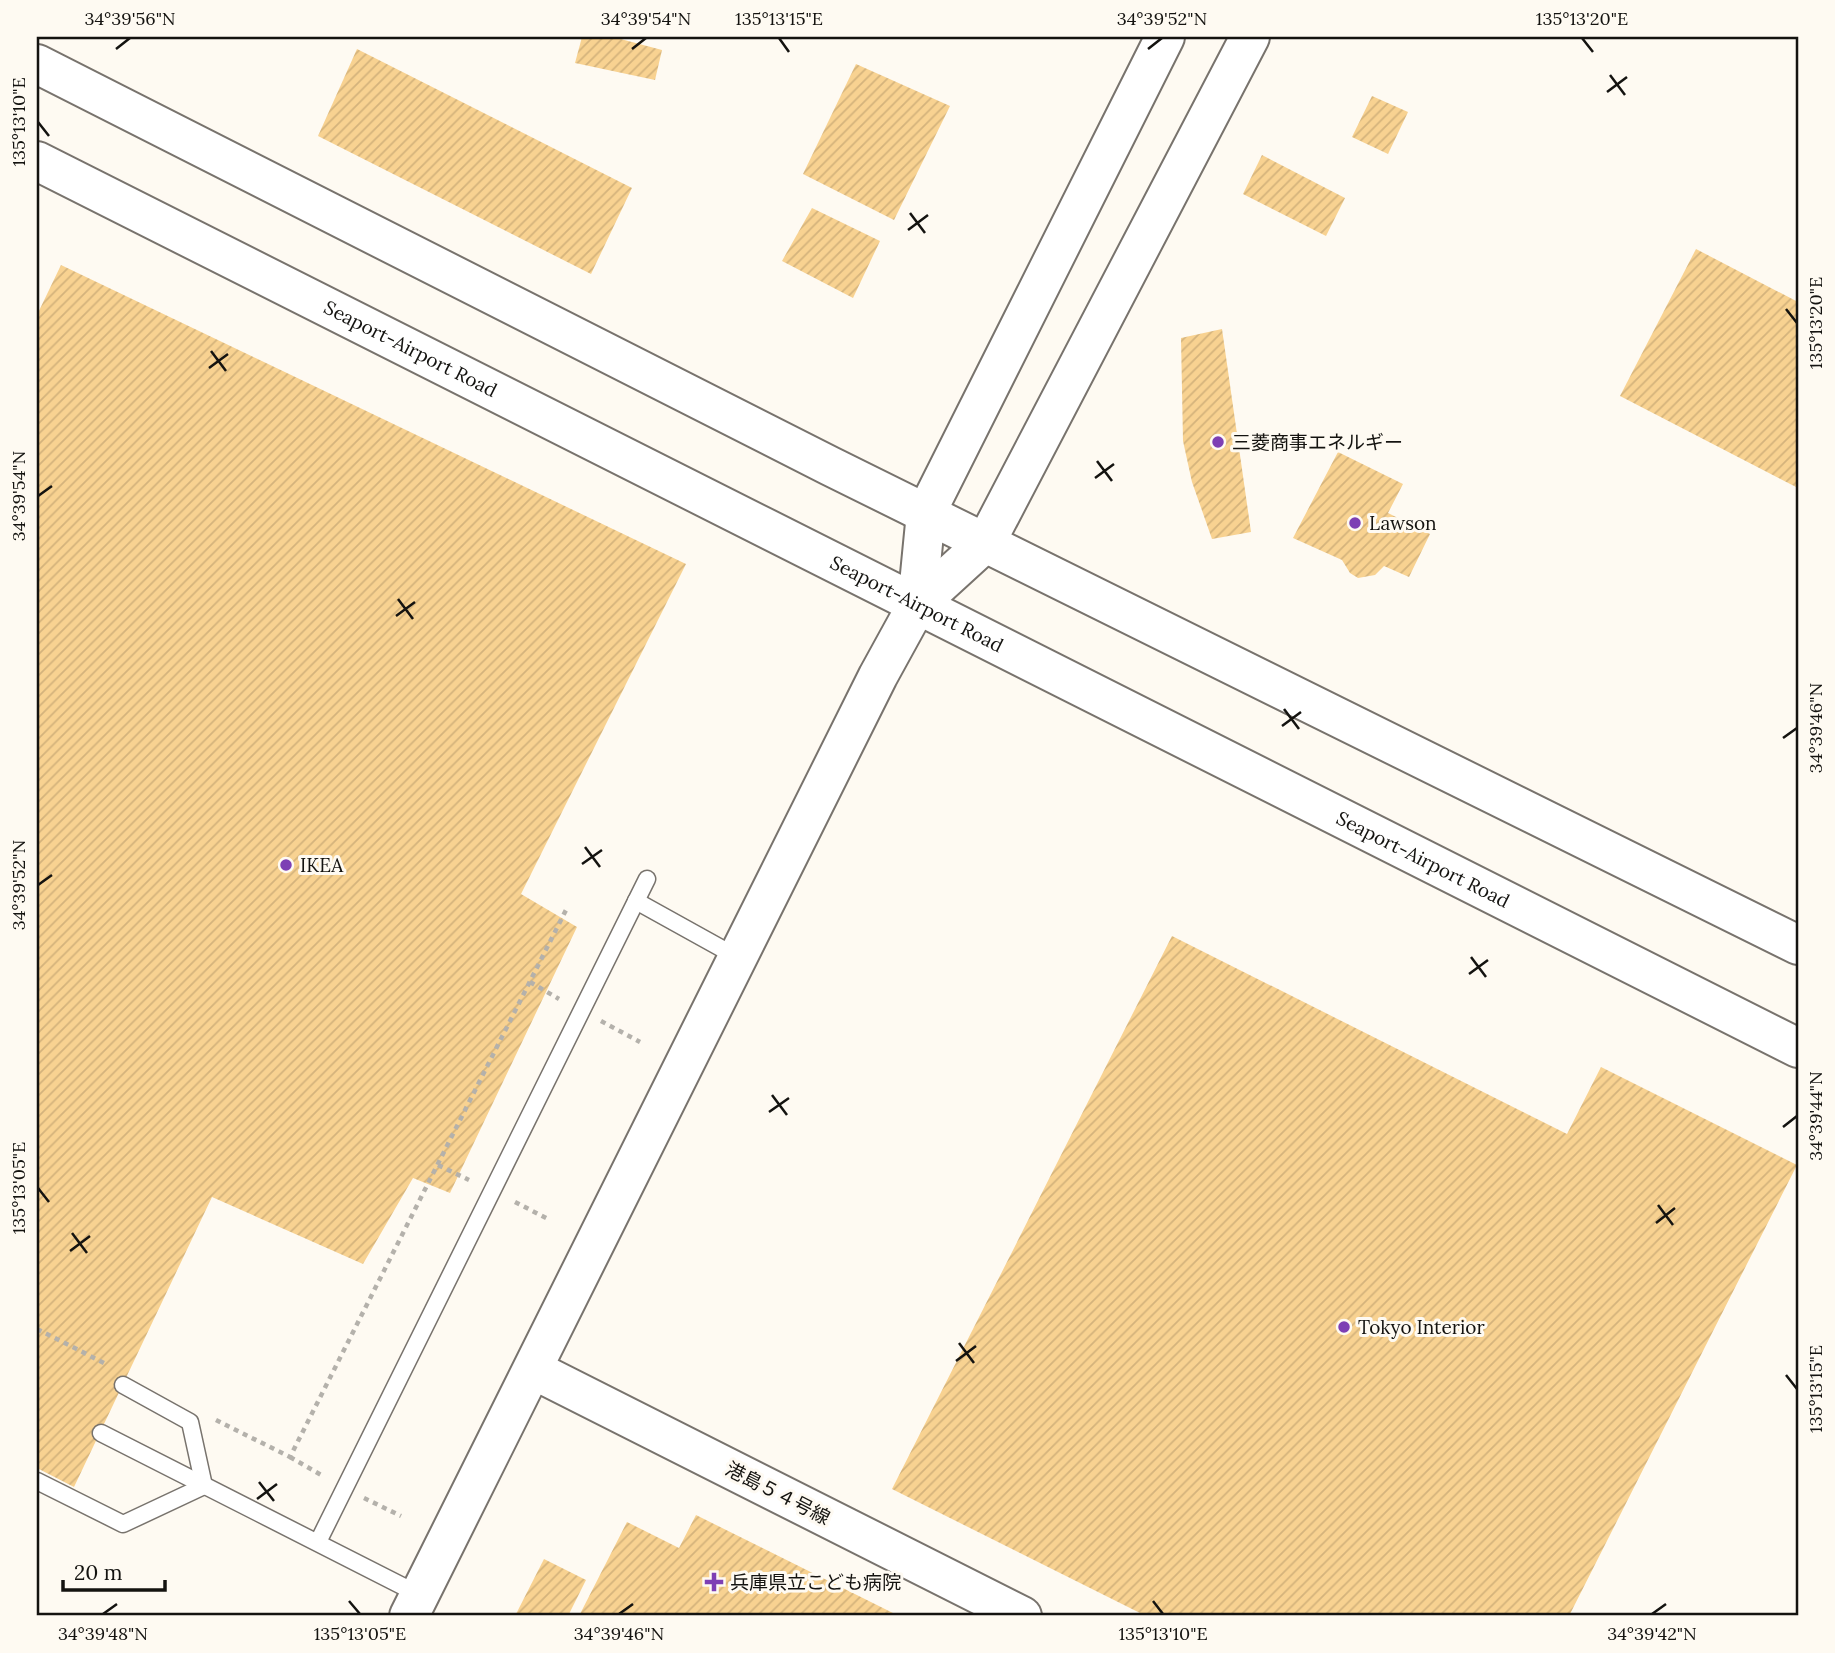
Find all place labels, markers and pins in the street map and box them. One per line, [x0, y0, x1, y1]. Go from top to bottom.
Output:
place label: 三菱商事エネルギー [1232, 430, 1403, 454]
marker: 三菱商事エネルギー [1210, 434, 1226, 450]
place label: Lawson [1369, 511, 1437, 535]
marker: Lawson [1347, 515, 1363, 531]
place label: IKEA [300, 853, 344, 877]
marker: IKEA [278, 857, 294, 873]
place label: Tokyo Interior [1358, 1315, 1485, 1339]
marker: Tokyo Interior [1336, 1319, 1352, 1335]
place label: 兵庫県立こども病院 [730, 1570, 901, 1594]
marker: 兵庫県立こども病院 [704, 1572, 724, 1592]

